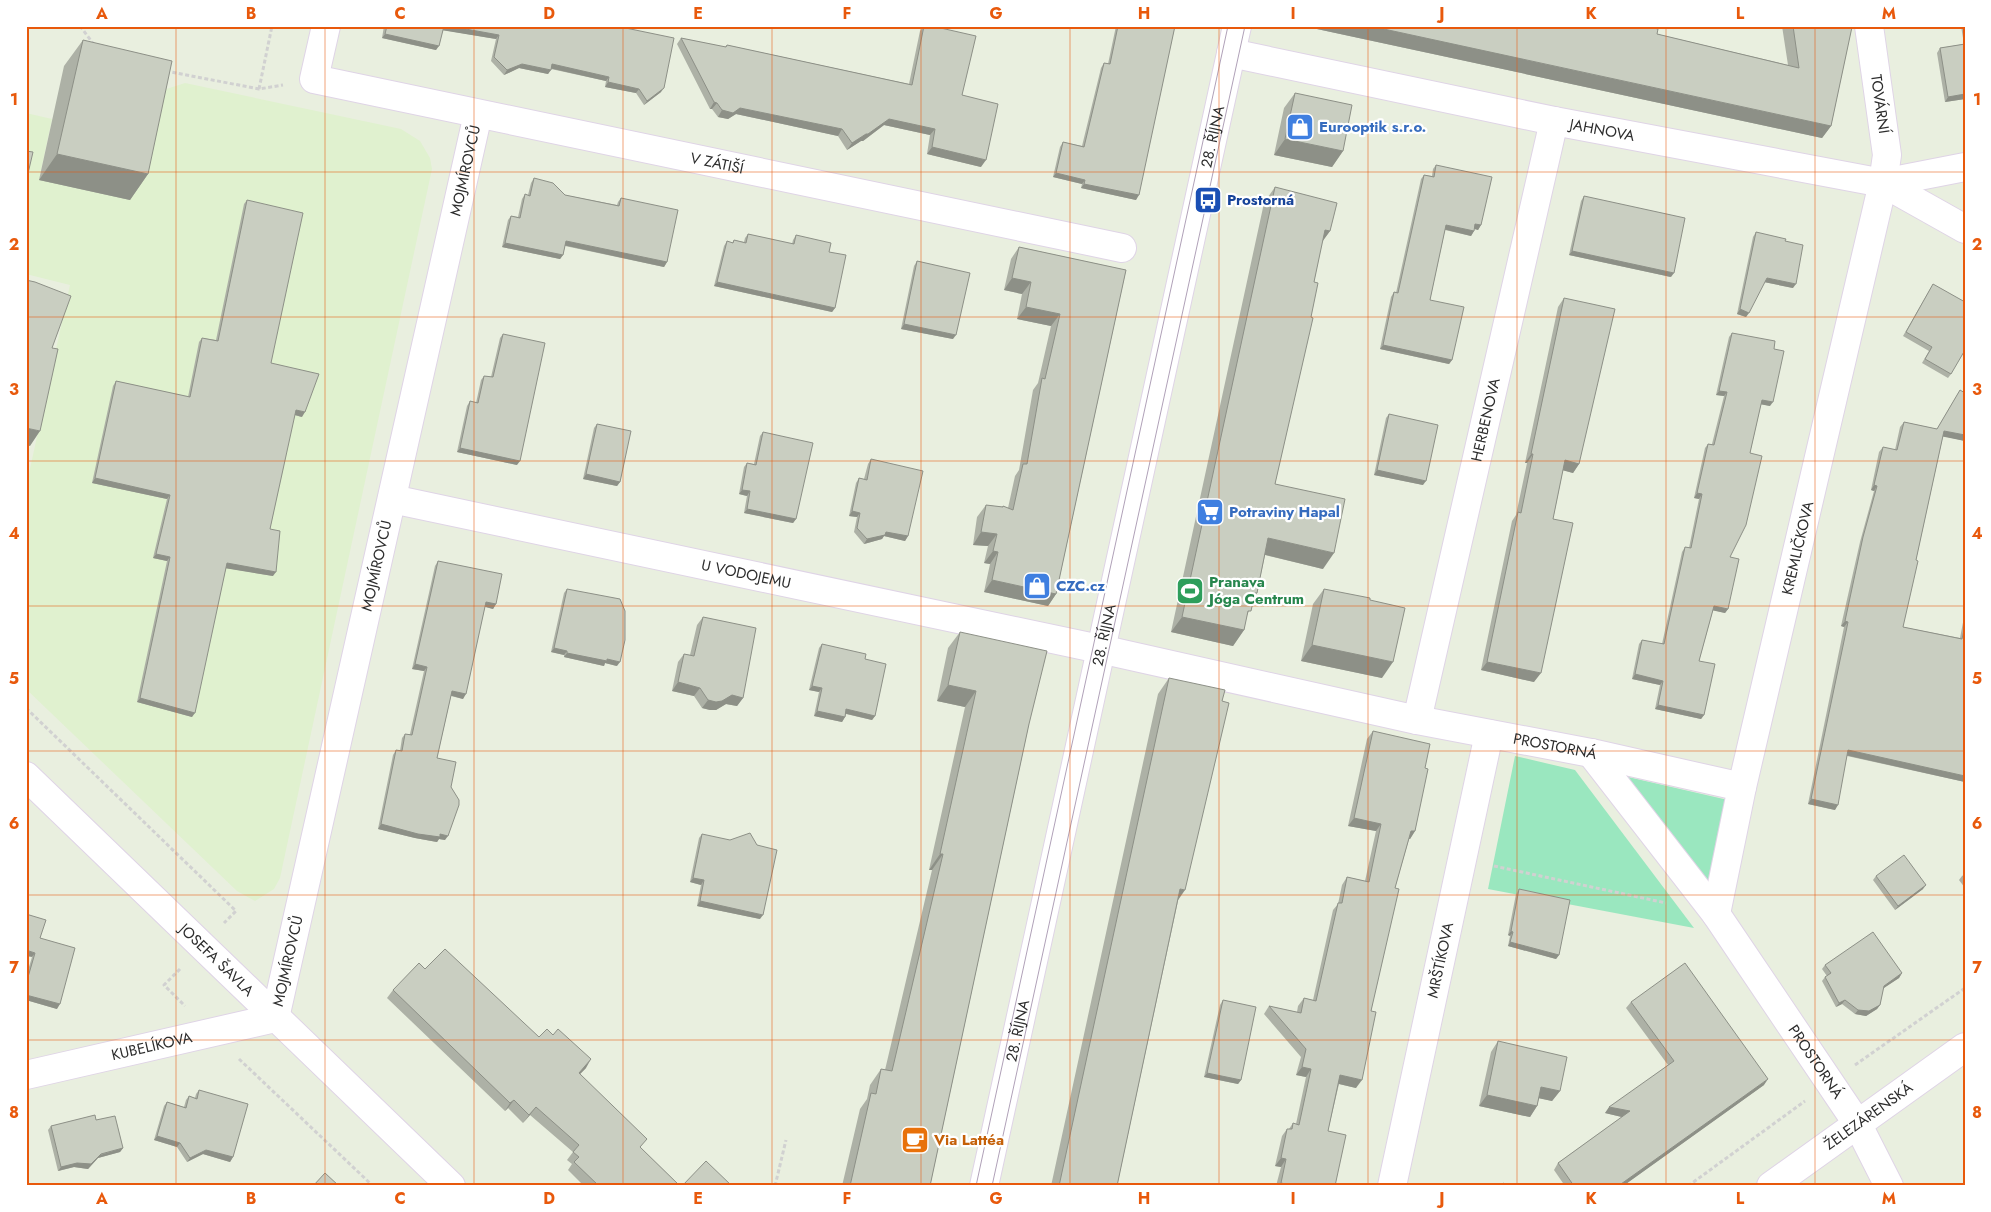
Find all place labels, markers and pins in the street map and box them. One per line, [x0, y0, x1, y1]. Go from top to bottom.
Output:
shop icon: Eurooptik s.r.o. [1285, 112, 1315, 142]
place label: Eurooptik s.r.o. [1319, 116, 1426, 138]
bus stop icon: Prostorná [1193, 185, 1223, 215]
place label: Prostorná [1227, 189, 1294, 211]
supermarket icon: Potraviny Hapal [1195, 497, 1225, 527]
place label: Potraviny Hapal [1229, 501, 1340, 523]
shop icon: CZC.cz [1022, 571, 1052, 601]
place label: Pranava Jóga Centrum [1206, 571, 1304, 610]
place label: CZC.cz [1056, 575, 1105, 597]
sports icon: Pranava Jóga Centrum [1175, 576, 1205, 606]
cafe icon: Via Lattéa [900, 1125, 930, 1155]
place label: Via Lattéa [933, 1129, 1004, 1151]

